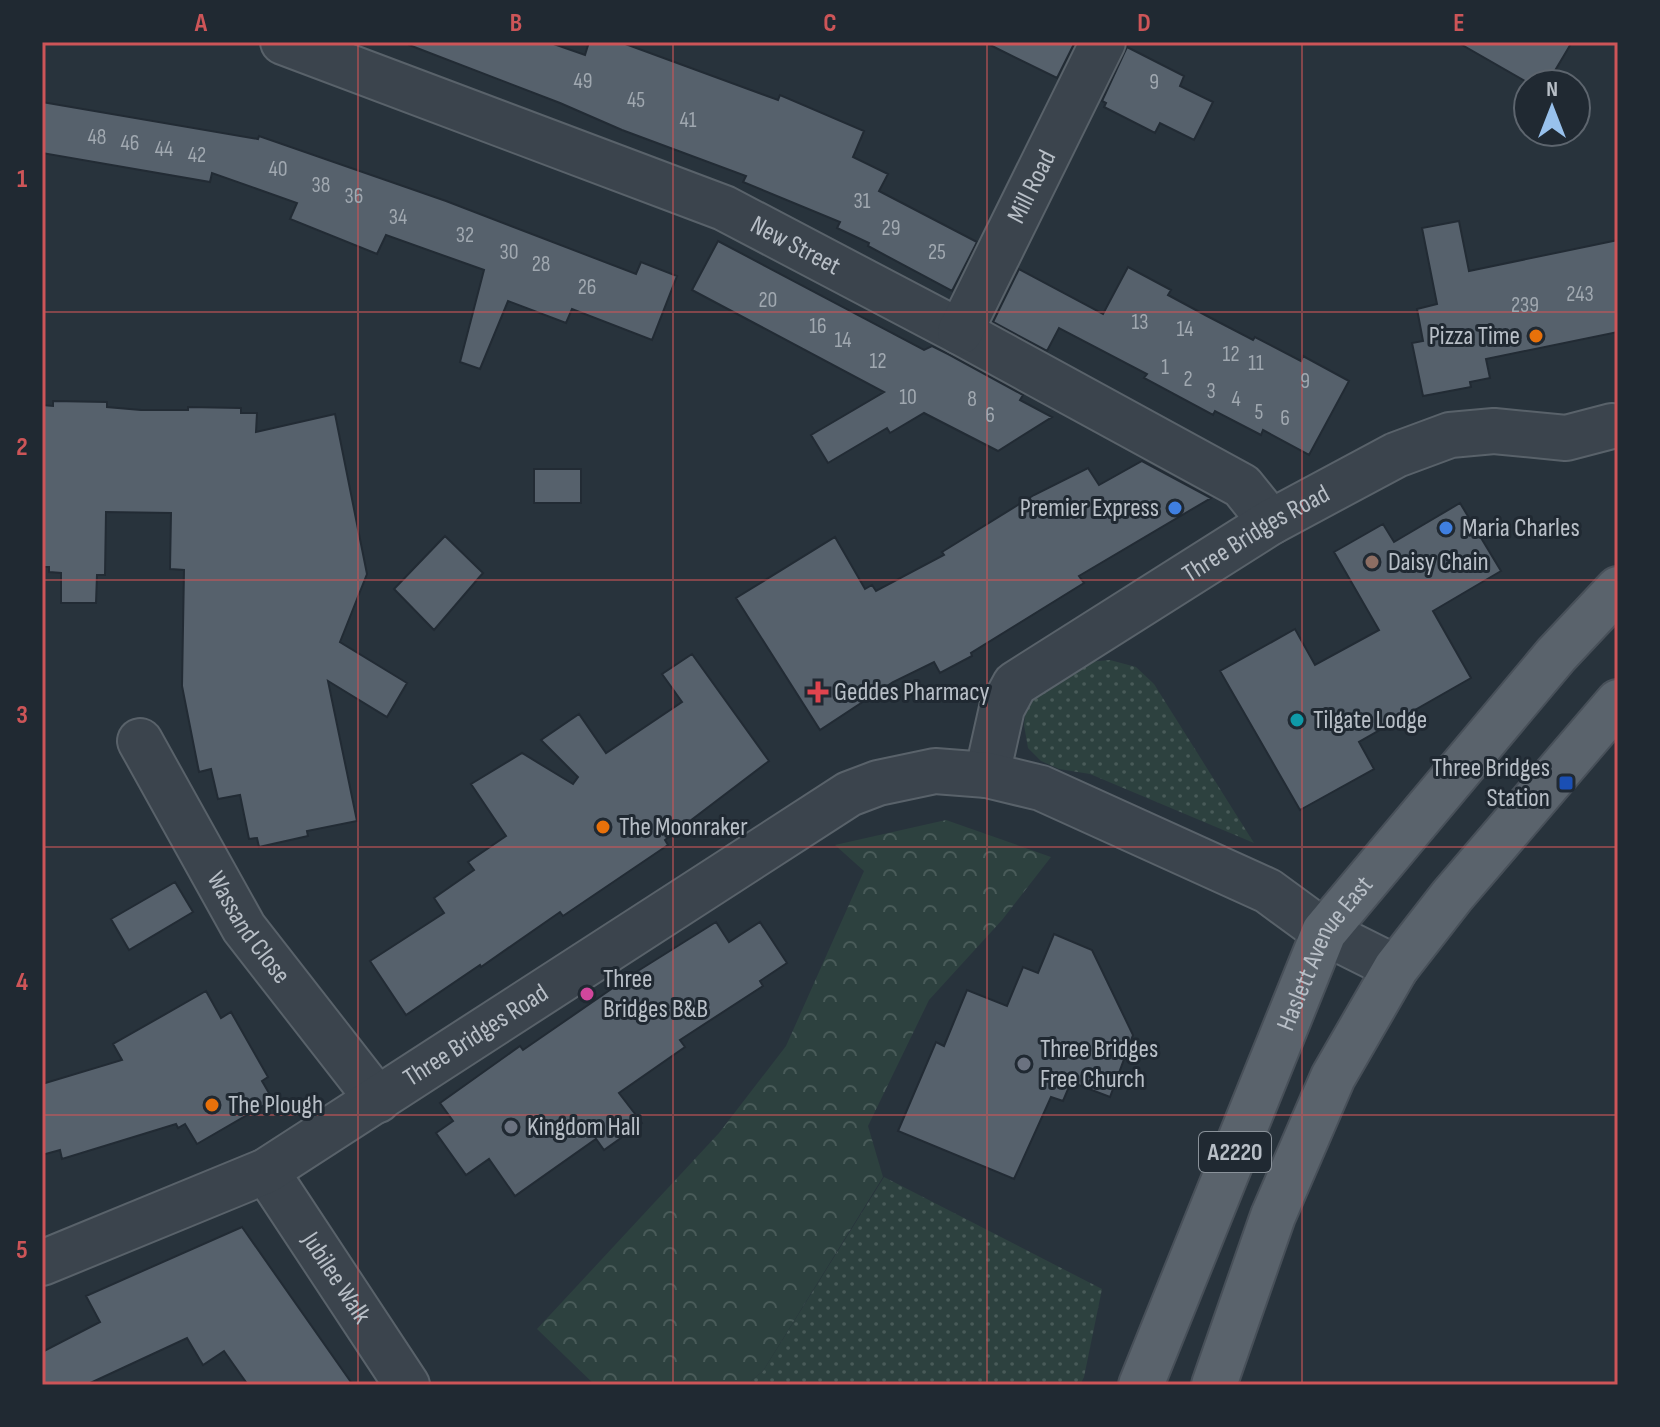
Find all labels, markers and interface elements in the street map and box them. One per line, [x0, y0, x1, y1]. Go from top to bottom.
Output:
text: A [194, 8, 208, 39]
text: B [510, 8, 522, 39]
text: C [823, 8, 837, 39]
text: D [1137, 8, 1151, 39]
text: E [1453, 8, 1465, 39]
house number: 49 [574, 68, 593, 95]
north arrow [1512, 68, 1592, 148]
house number: 9 [1149, 69, 1159, 96]
text: N [1546, 76, 1558, 103]
house number: 45 [627, 87, 645, 114]
house number: 41 [680, 107, 697, 134]
house number: 48 [88, 124, 106, 151]
house number: 46 [121, 130, 139, 157]
house number: 44 [155, 136, 173, 163]
house number: 42 [188, 142, 206, 169]
street label: Mill Road [1001, 145, 1063, 228]
house number: 40 [268, 156, 288, 183]
text: 1 [17, 164, 27, 195]
house number: 38 [312, 172, 330, 199]
house number: 36 [345, 183, 363, 210]
house number: 31 [854, 188, 871, 215]
house number: 34 [389, 204, 407, 231]
street label: New Street [745, 209, 846, 282]
house number: 29 [882, 215, 900, 242]
house number: 32 [456, 222, 474, 249]
house number: 30 [499, 239, 519, 266]
house number: 25 [928, 239, 946, 266]
house number: 28 [532, 251, 550, 278]
house number: 26 [578, 274, 596, 301]
house number: 243 [1566, 281, 1594, 308]
house number: 20 [759, 287, 777, 314]
house number: 239 [1511, 292, 1539, 319]
house number: 13 [1132, 309, 1148, 336]
house number: 16 [809, 313, 827, 340]
house number: 14 [1177, 316, 1193, 343]
place label: Pizza Time [1429, 321, 1520, 352]
house number: 14 [835, 327, 851, 354]
marker: Pizza Time [1527, 327, 1545, 345]
house number: 12 [1222, 341, 1240, 368]
house number: 12 [869, 348, 887, 375]
house number: 11 [1248, 350, 1264, 377]
house number: 1 [1161, 354, 1169, 381]
house number: 2 [1183, 366, 1193, 393]
house number: 9 [1300, 368, 1310, 395]
house number: 3 [1206, 378, 1216, 405]
house number: 10 [899, 384, 917, 411]
house number: 8 [967, 386, 977, 413]
house number: 4 [1231, 386, 1241, 413]
house number: 5 [1255, 399, 1264, 426]
house number: 6 [985, 402, 995, 429]
house number: 6 [1280, 405, 1290, 432]
text: 2 [16, 432, 28, 463]
street label: Three Bridges Road [1177, 478, 1335, 590]
place label: Premier Express [1020, 493, 1159, 524]
marker: Premier Express [1166, 499, 1184, 517]
place label: Maria Charles [1462, 513, 1580, 544]
marker: Maria Charles [1437, 519, 1455, 537]
place label: Daisy Chain [1388, 547, 1489, 578]
marker: Daisy Chain [1363, 553, 1381, 571]
place label: Geddes Pharmacy [834, 677, 990, 708]
marker: Geddes Pharmacy [809, 683, 827, 701]
text: 3 [16, 700, 28, 731]
place label: Tilgate Lodge [1313, 705, 1427, 736]
marker: Tilgate Lodge [1288, 711, 1306, 729]
place label: Three Bridges Station [1432, 753, 1550, 814]
marker: Three Bridges Station [1557, 774, 1575, 792]
place label: The Moonraker [619, 812, 748, 843]
marker: The Moonraker [594, 818, 612, 836]
street label: Wassand Close [200, 866, 297, 990]
street label: Haslett Avenue East [1270, 870, 1380, 1035]
place label: Three Bridges B&B [603, 964, 708, 1025]
text: 4 [16, 967, 28, 998]
street label: Three Bridges Road [398, 977, 554, 1093]
marker: Three Bridges B&B [578, 985, 596, 1003]
place label: Three Bridges Free Church [1040, 1034, 1158, 1095]
marker: Three Bridges Free Church [1015, 1055, 1033, 1073]
place label: The Plough [228, 1090, 323, 1121]
marker: The Plough [203, 1096, 221, 1114]
place label: Kingdom Hall [527, 1112, 640, 1143]
marker: Kingdom Hall [502, 1118, 520, 1136]
road number: A2220 [1199, 1132, 1271, 1172]
street label: Jubilee Walk [295, 1226, 378, 1329]
text: 5 [16, 1235, 28, 1266]

